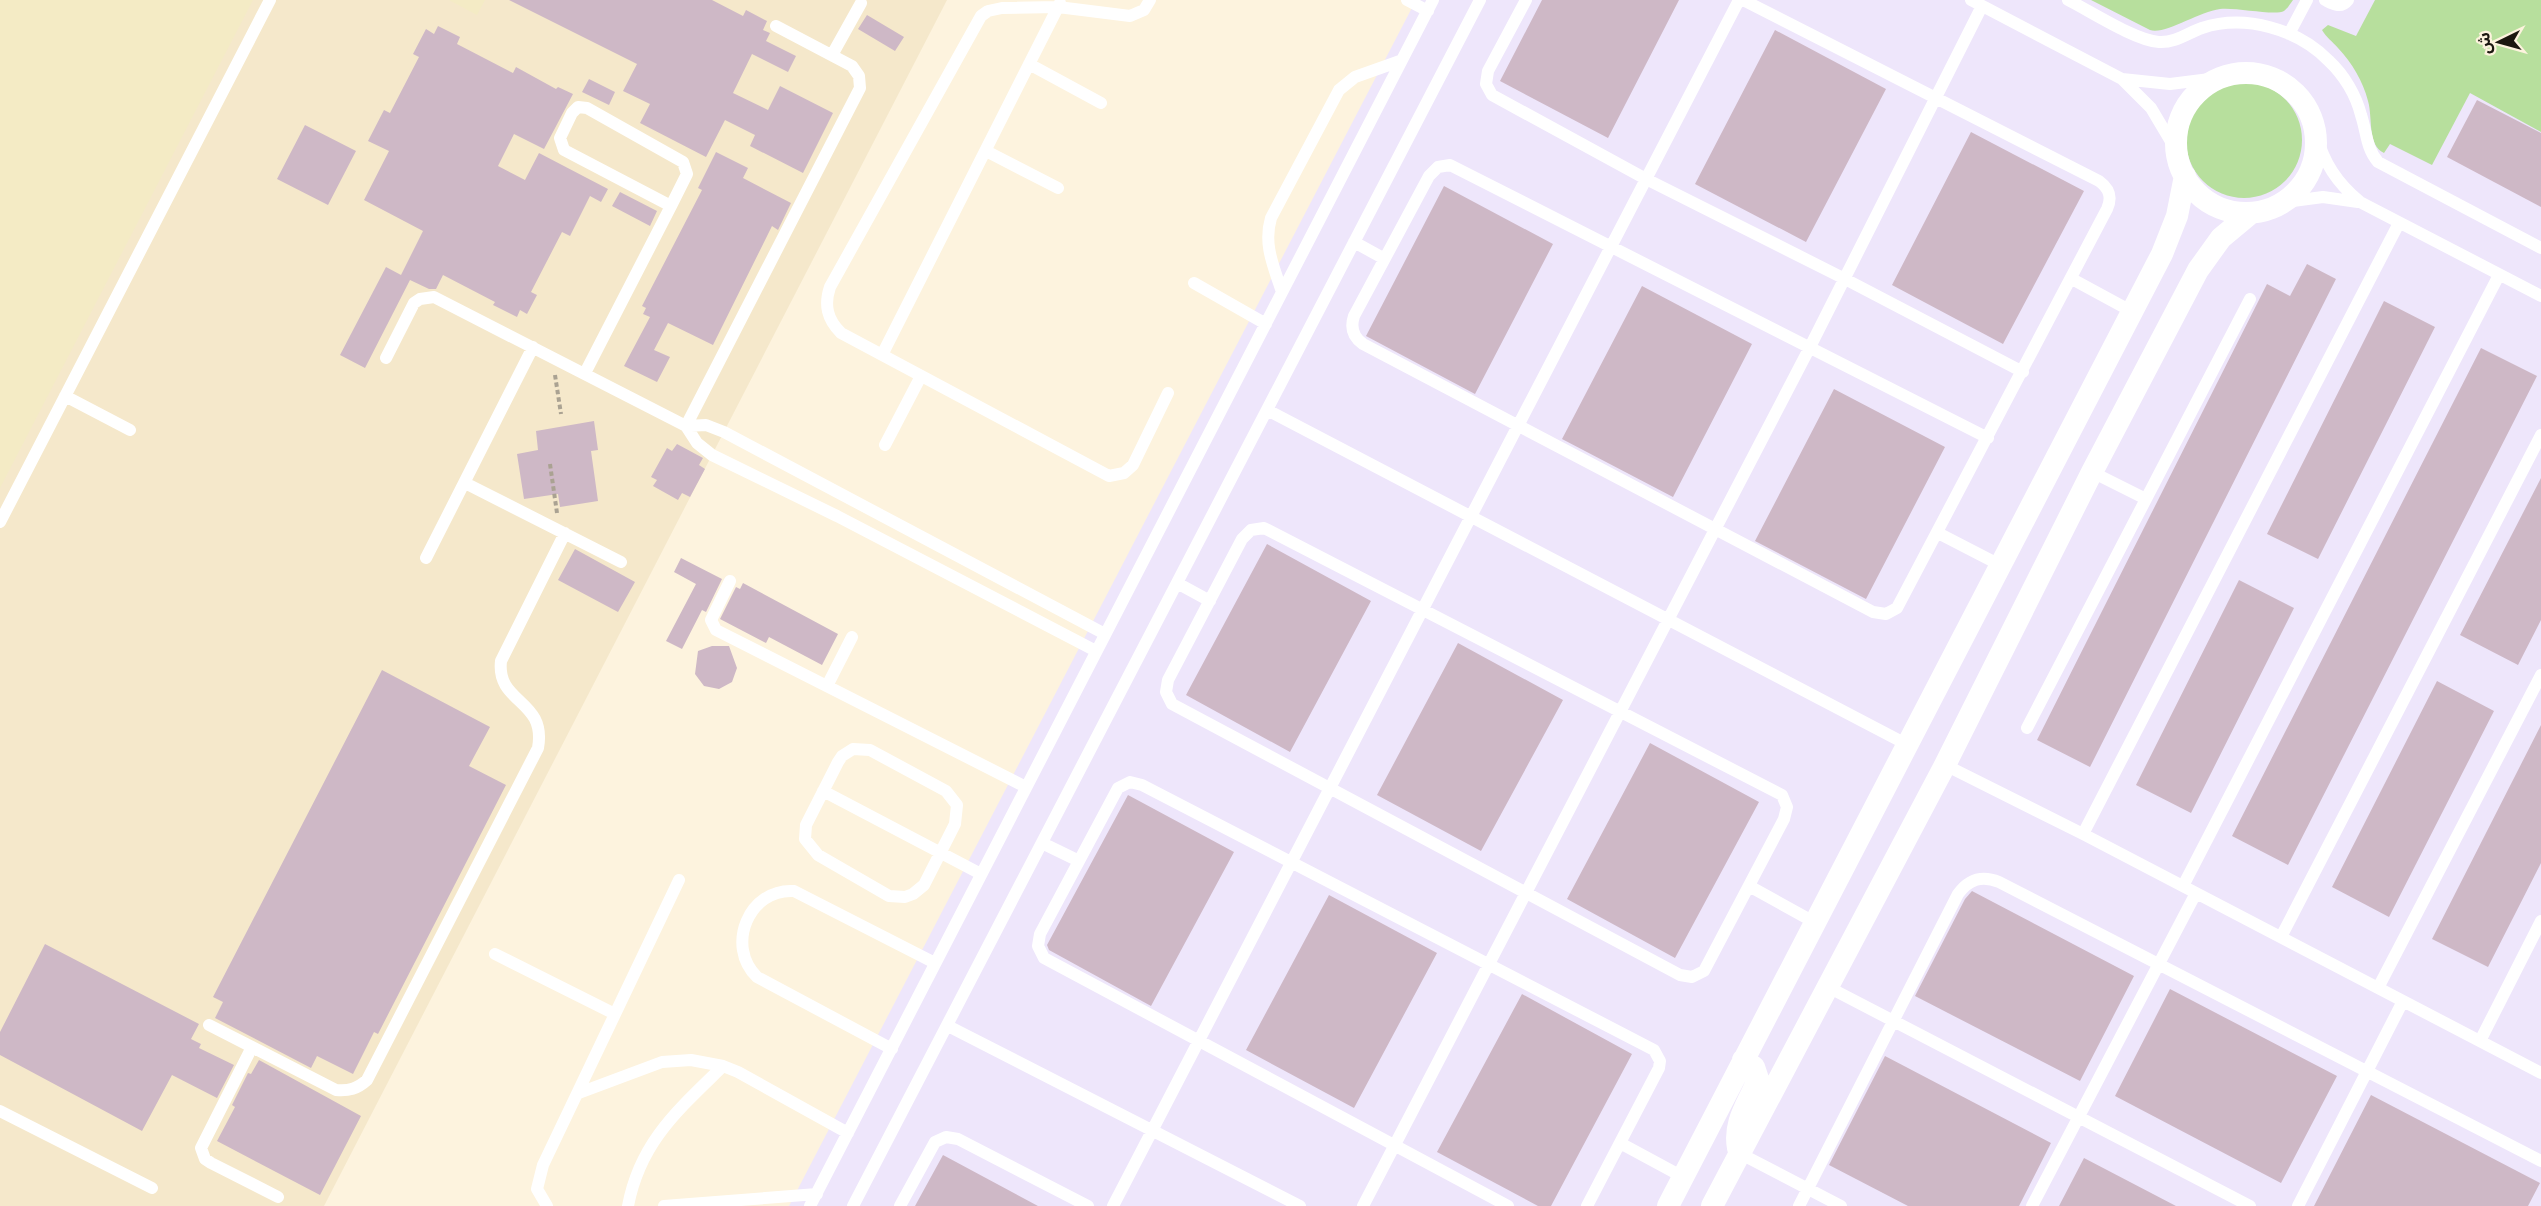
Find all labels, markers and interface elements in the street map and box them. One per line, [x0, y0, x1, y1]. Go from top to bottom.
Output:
north arrow [2469, 12, 2529, 72]
text: ش [2470, 31, 2496, 55]

